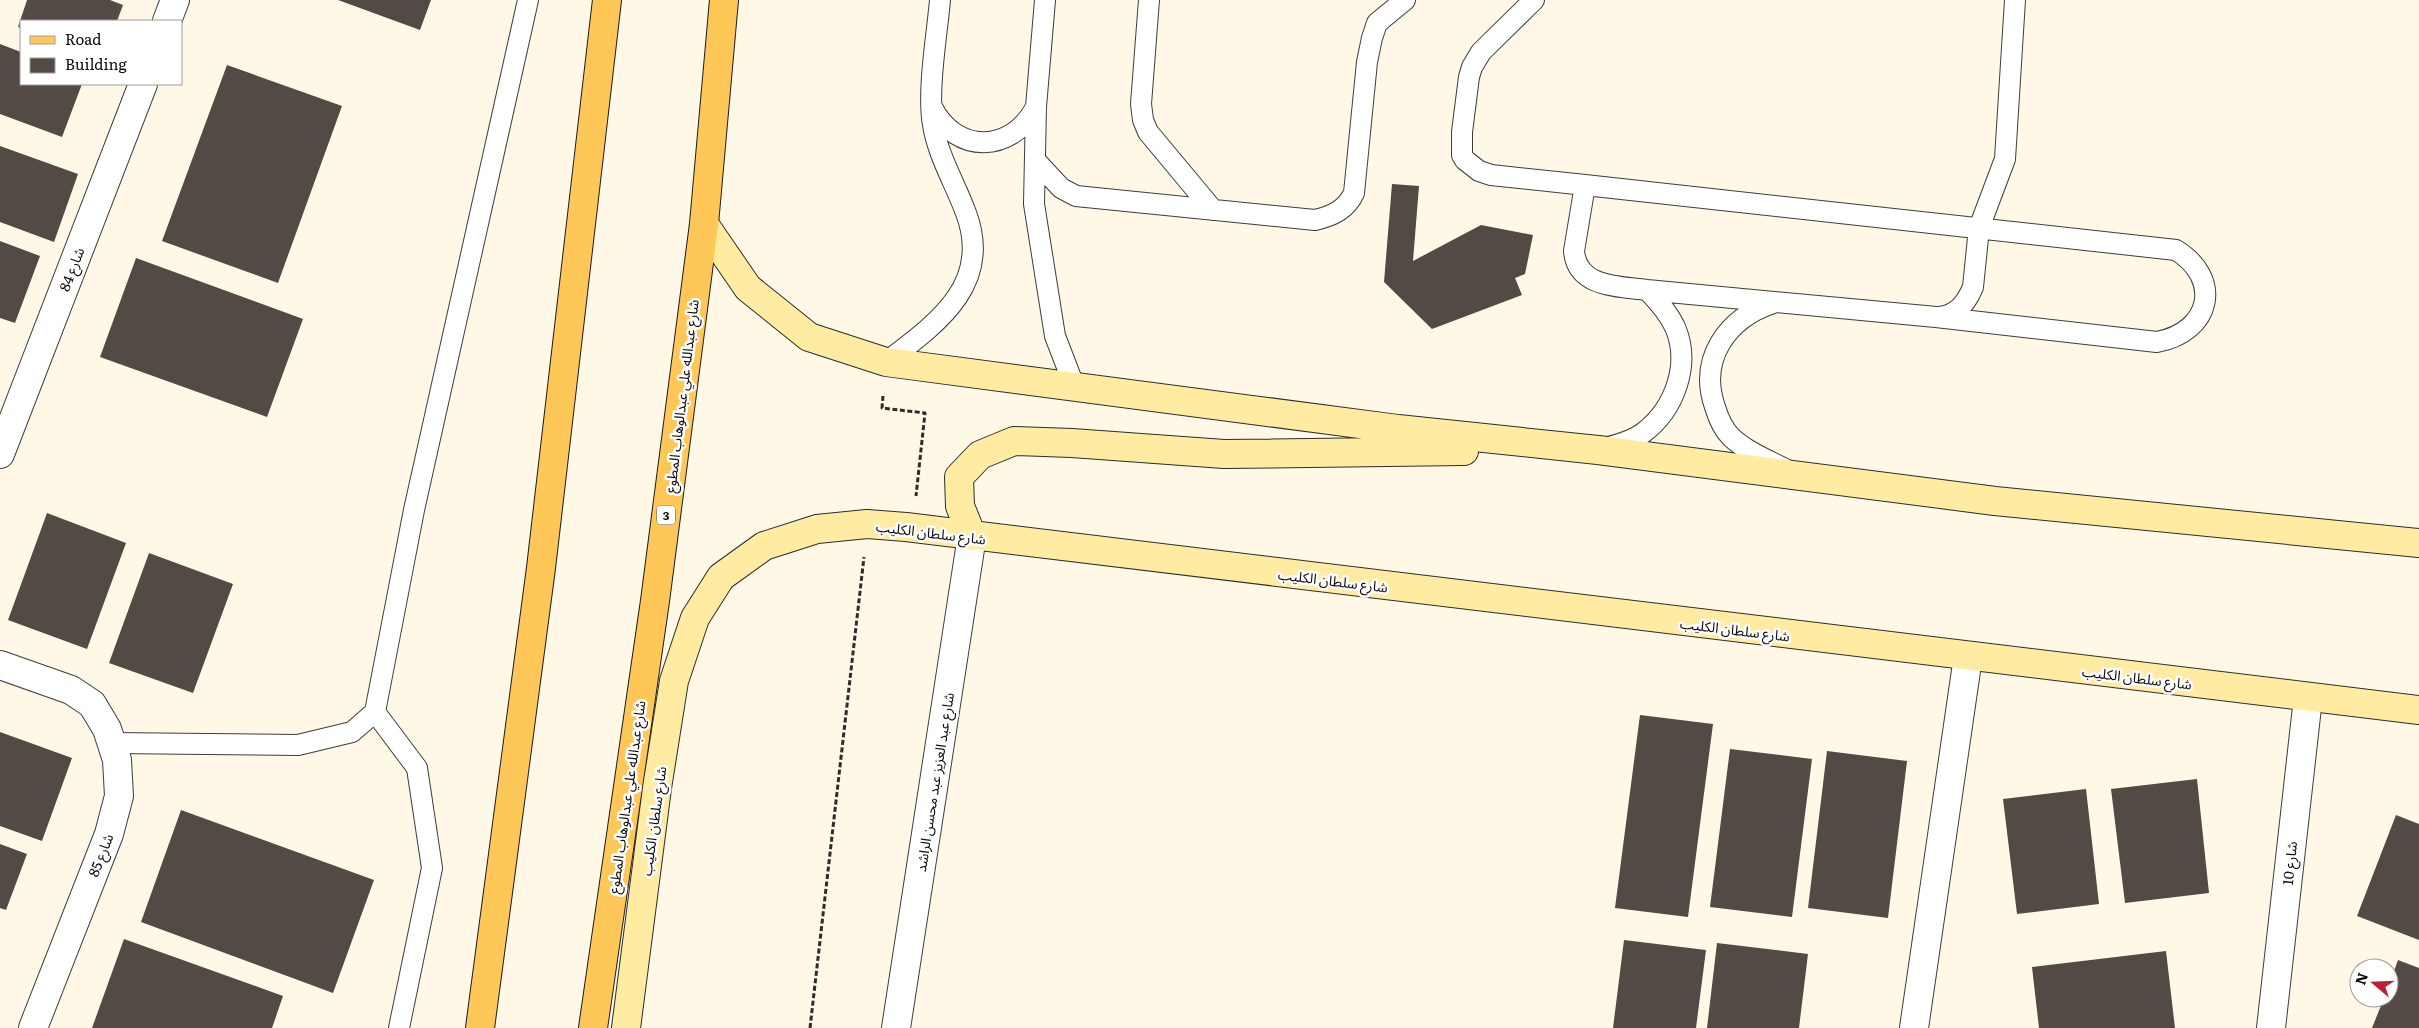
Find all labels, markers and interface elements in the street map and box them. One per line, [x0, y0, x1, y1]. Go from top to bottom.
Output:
legend [20, 20, 182, 85]
text: Road [65, 27, 101, 50]
text: Building [65, 52, 127, 75]
street label: شارع 84 [54, 244, 90, 295]
street label: شارع عبدالله علي عبدالوهاب المطوع [659, 298, 705, 494]
road number: 3 [657, 506, 675, 524]
street label: شارع سلطان الكليب [875, 515, 987, 551]
street label: شارع سلطان الكليب [1277, 563, 1389, 599]
street label: شارع سلطان الكليب [1679, 612, 1791, 648]
street label: شارع سلطان الكليب [2081, 660, 2193, 696]
street label: شارع عبد العزيز عبد محسن الراشد [910, 691, 960, 873]
street label: شارع عبدالله علي عبدالوهاب المطوع [603, 699, 652, 895]
street label: شارع سلطان الكليب [635, 765, 673, 877]
street label: شارع 85 [83, 830, 119, 880]
street label: شارع 10 [2277, 840, 2303, 886]
north arrow [2349, 958, 2399, 1008]
text: N [2349, 969, 2372, 987]

